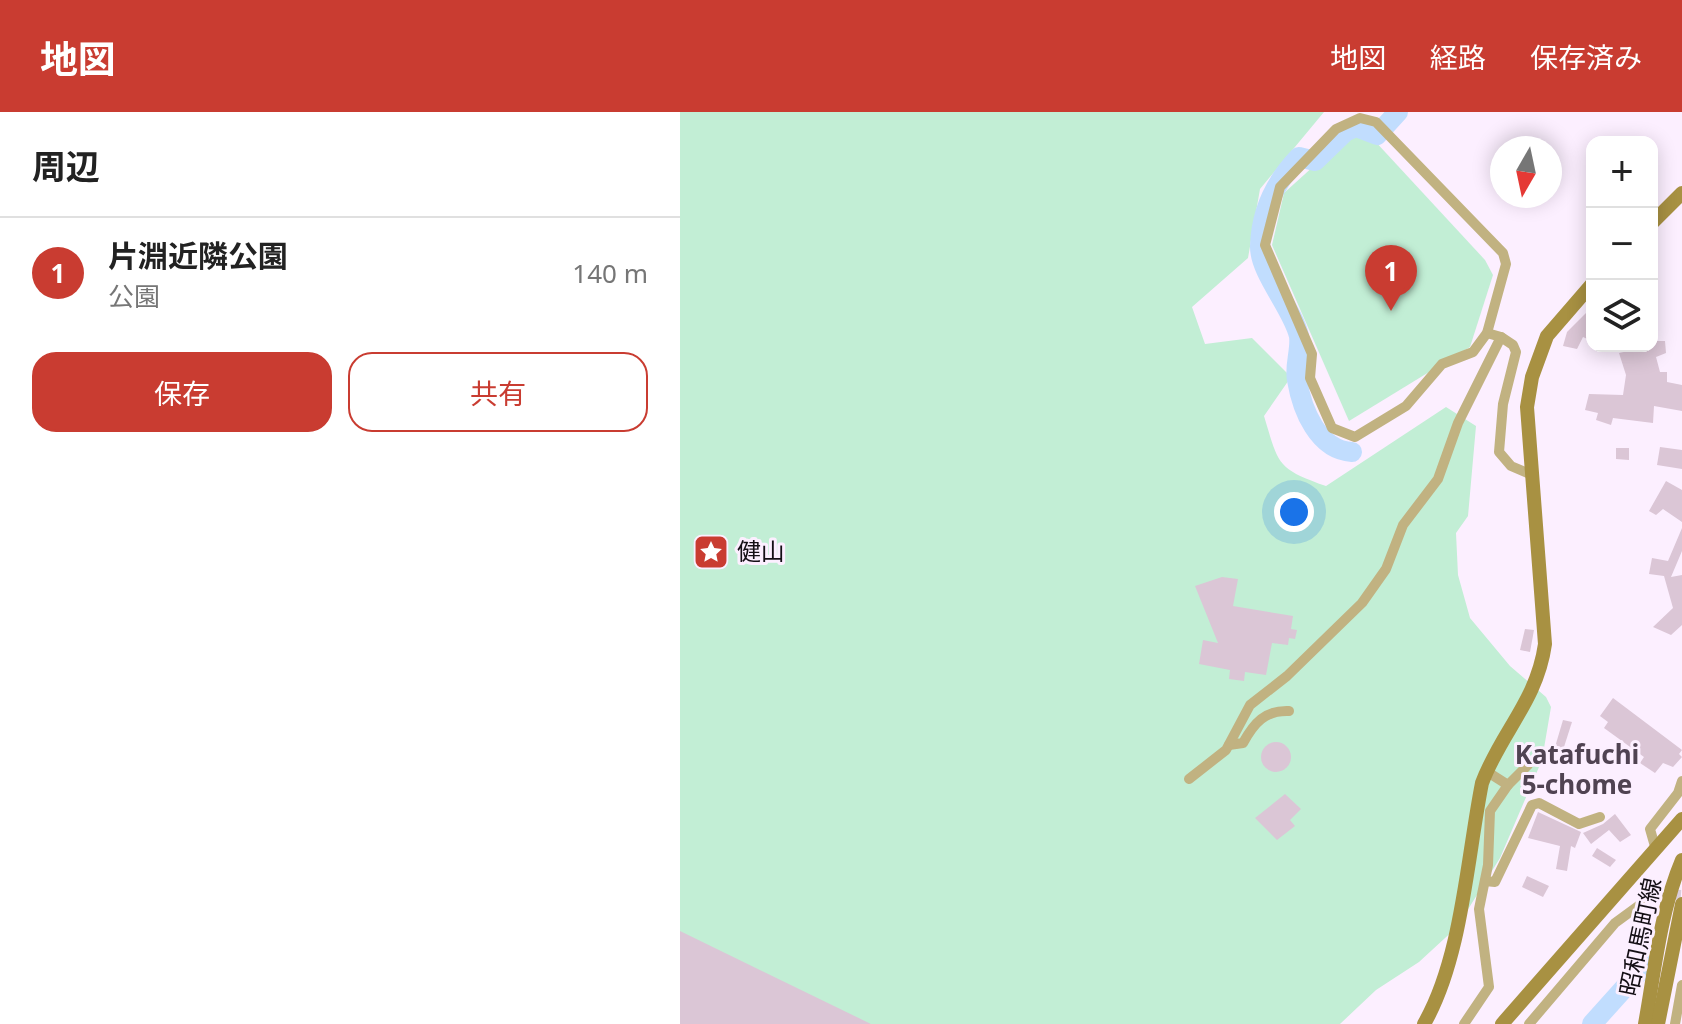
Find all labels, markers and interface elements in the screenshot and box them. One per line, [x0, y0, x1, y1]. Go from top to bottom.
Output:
text: 地図 [40, 32, 116, 84]
text: 地図 [1330, 38, 1386, 76]
text: 経路 [1430, 38, 1486, 76]
text: 保存済み [1530, 38, 1642, 76]
north arrow [1490, 136, 1562, 208]
map controls [1586, 136, 1658, 352]
button: + [1586, 136, 1658, 208]
text: 周辺 [32, 143, 100, 189]
button: − [1586, 208, 1658, 280]
text: 片淵近隣公園 [108, 235, 288, 276]
pin: 1 [1365, 245, 1417, 311]
text: 1 [51, 255, 65, 291]
text: 140 m [572, 255, 648, 291]
text: 公園 [108, 278, 160, 314]
button: layers [1586, 280, 1658, 352]
button: 保存 [32, 352, 332, 432]
button: 共有 [348, 352, 648, 432]
your location [1274, 492, 1314, 532]
place icon: 健山 [692, 533, 730, 571]
place label: 健山 [737, 534, 785, 567]
district label: Katafuchi 5-chome [1515, 736, 1639, 802]
street label: 昭和馬町線 [1611, 875, 1668, 999]

